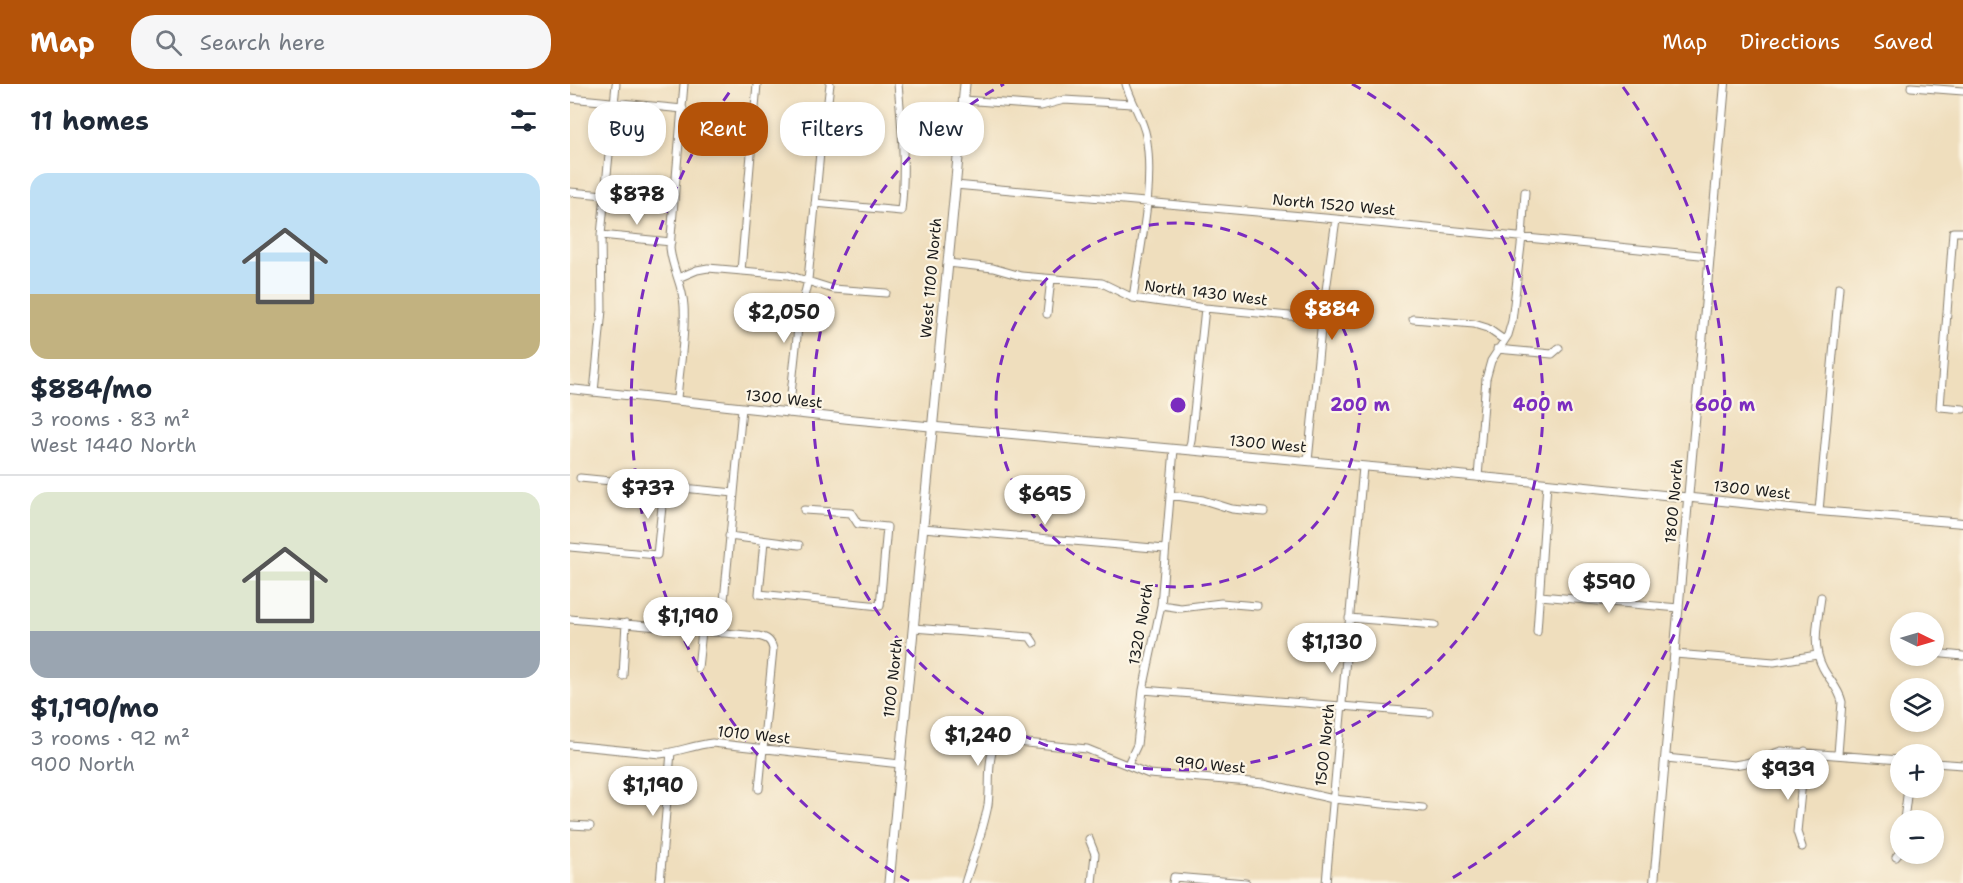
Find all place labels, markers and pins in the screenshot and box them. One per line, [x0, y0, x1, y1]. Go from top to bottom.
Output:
pin: $878 [601, 175, 673, 226]
pin: $884 [1296, 290, 1368, 341]
pin: $2,050 [735, 293, 833, 344]
centre of rings [1168, 395, 1188, 415]
pin: $737 [612, 469, 684, 520]
pin: $695 [1009, 475, 1081, 526]
pin: $590 [1573, 563, 1645, 614]
pin: $1,190 [639, 597, 737, 648]
pin: $1,130 [1283, 623, 1381, 674]
pin: $1,240 [929, 716, 1027, 767]
pin: $939 [1752, 750, 1824, 801]
pin: $1,190 [604, 766, 702, 817]

